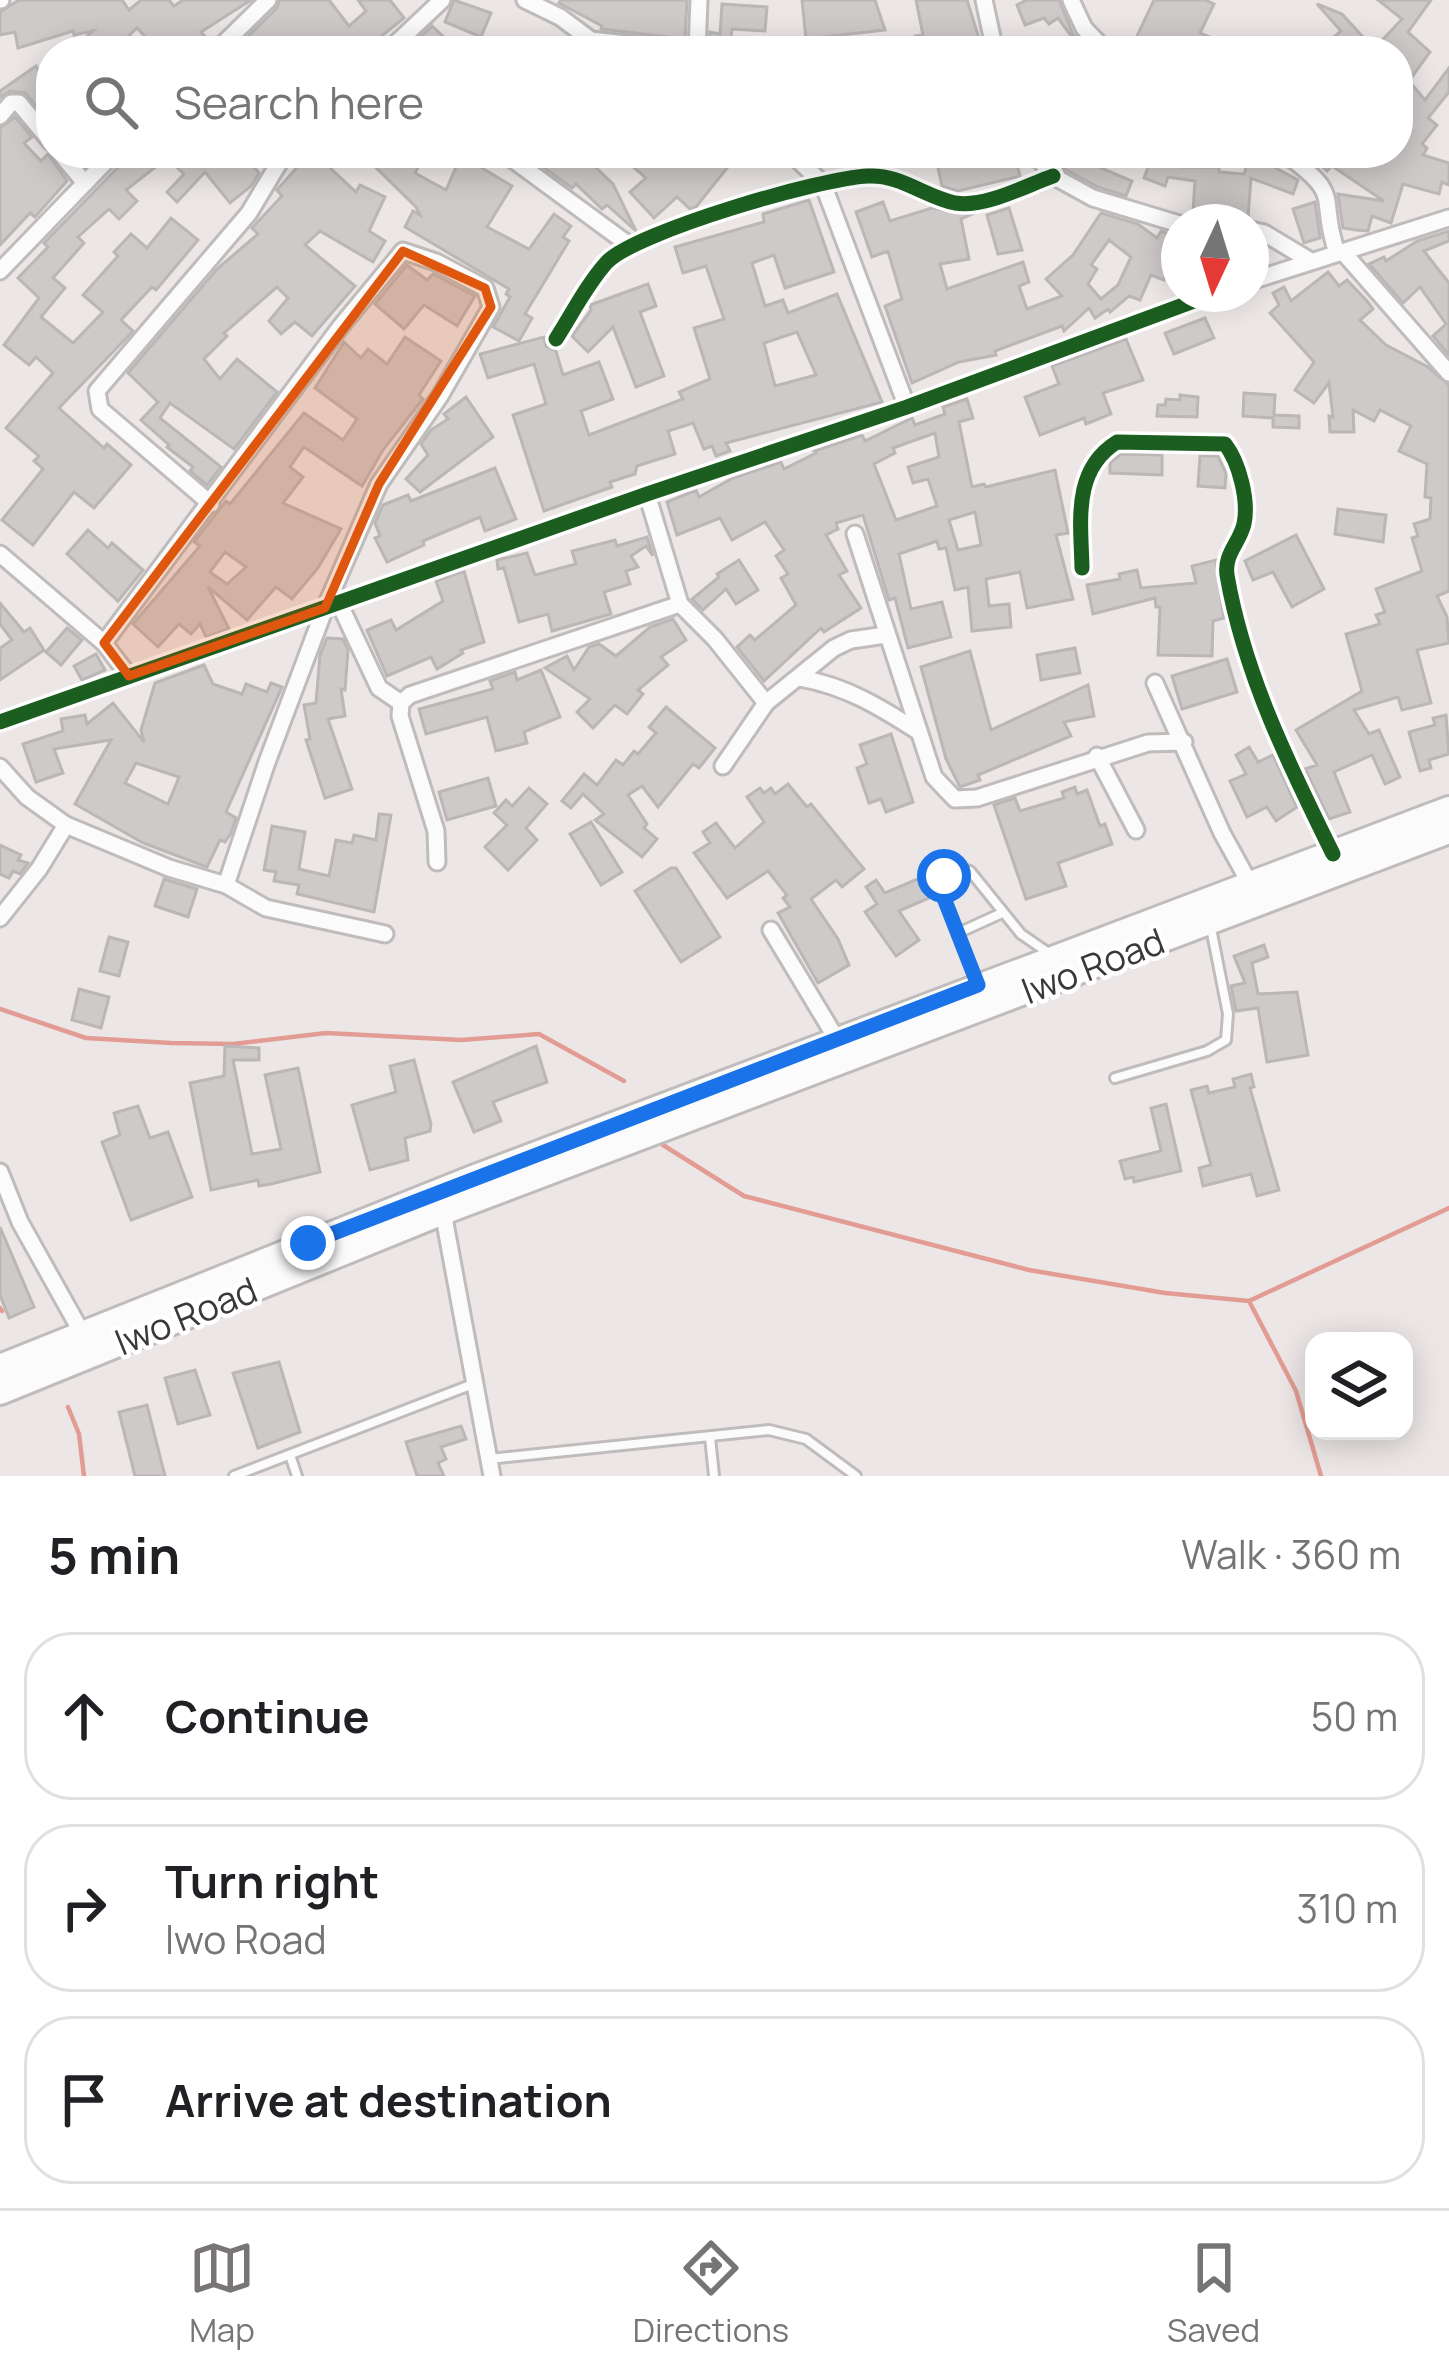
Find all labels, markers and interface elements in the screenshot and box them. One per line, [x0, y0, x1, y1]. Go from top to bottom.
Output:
search box [36, 36, 1413, 168]
icon: search [78, 69, 144, 135]
text: Search here [174, 71, 424, 133]
north arrow [1161, 204, 1269, 312]
route start [917, 849, 971, 903]
street label: Iwo Road [1014, 916, 1171, 1015]
route end [281, 1216, 335, 1270]
street label: Iwo Road [107, 1265, 264, 1366]
map controls [1305, 1332, 1413, 1440]
button: layers [1305, 1332, 1413, 1440]
text: 5 min [48, 1520, 180, 1589]
text: Walk · 360 m [1181, 1527, 1401, 1581]
icon: ahead [51, 1683, 117, 1749]
text: Continue [165, 1685, 370, 1747]
text: 50 m [1311, 1689, 1398, 1743]
text: Turn right [165, 1850, 379, 1912]
icon: right [51, 1875, 117, 1941]
text: 310 m [1297, 1881, 1398, 1935]
text: Iwo Road [165, 1912, 327, 1966]
icon: arrive [51, 2067, 117, 2133]
text: Arrive at destination [165, 2069, 612, 2131]
tab: Map [189, 2235, 255, 2352]
tab: Directions [633, 2235, 789, 2352]
tab: Saved [1167, 2235, 1260, 2352]

